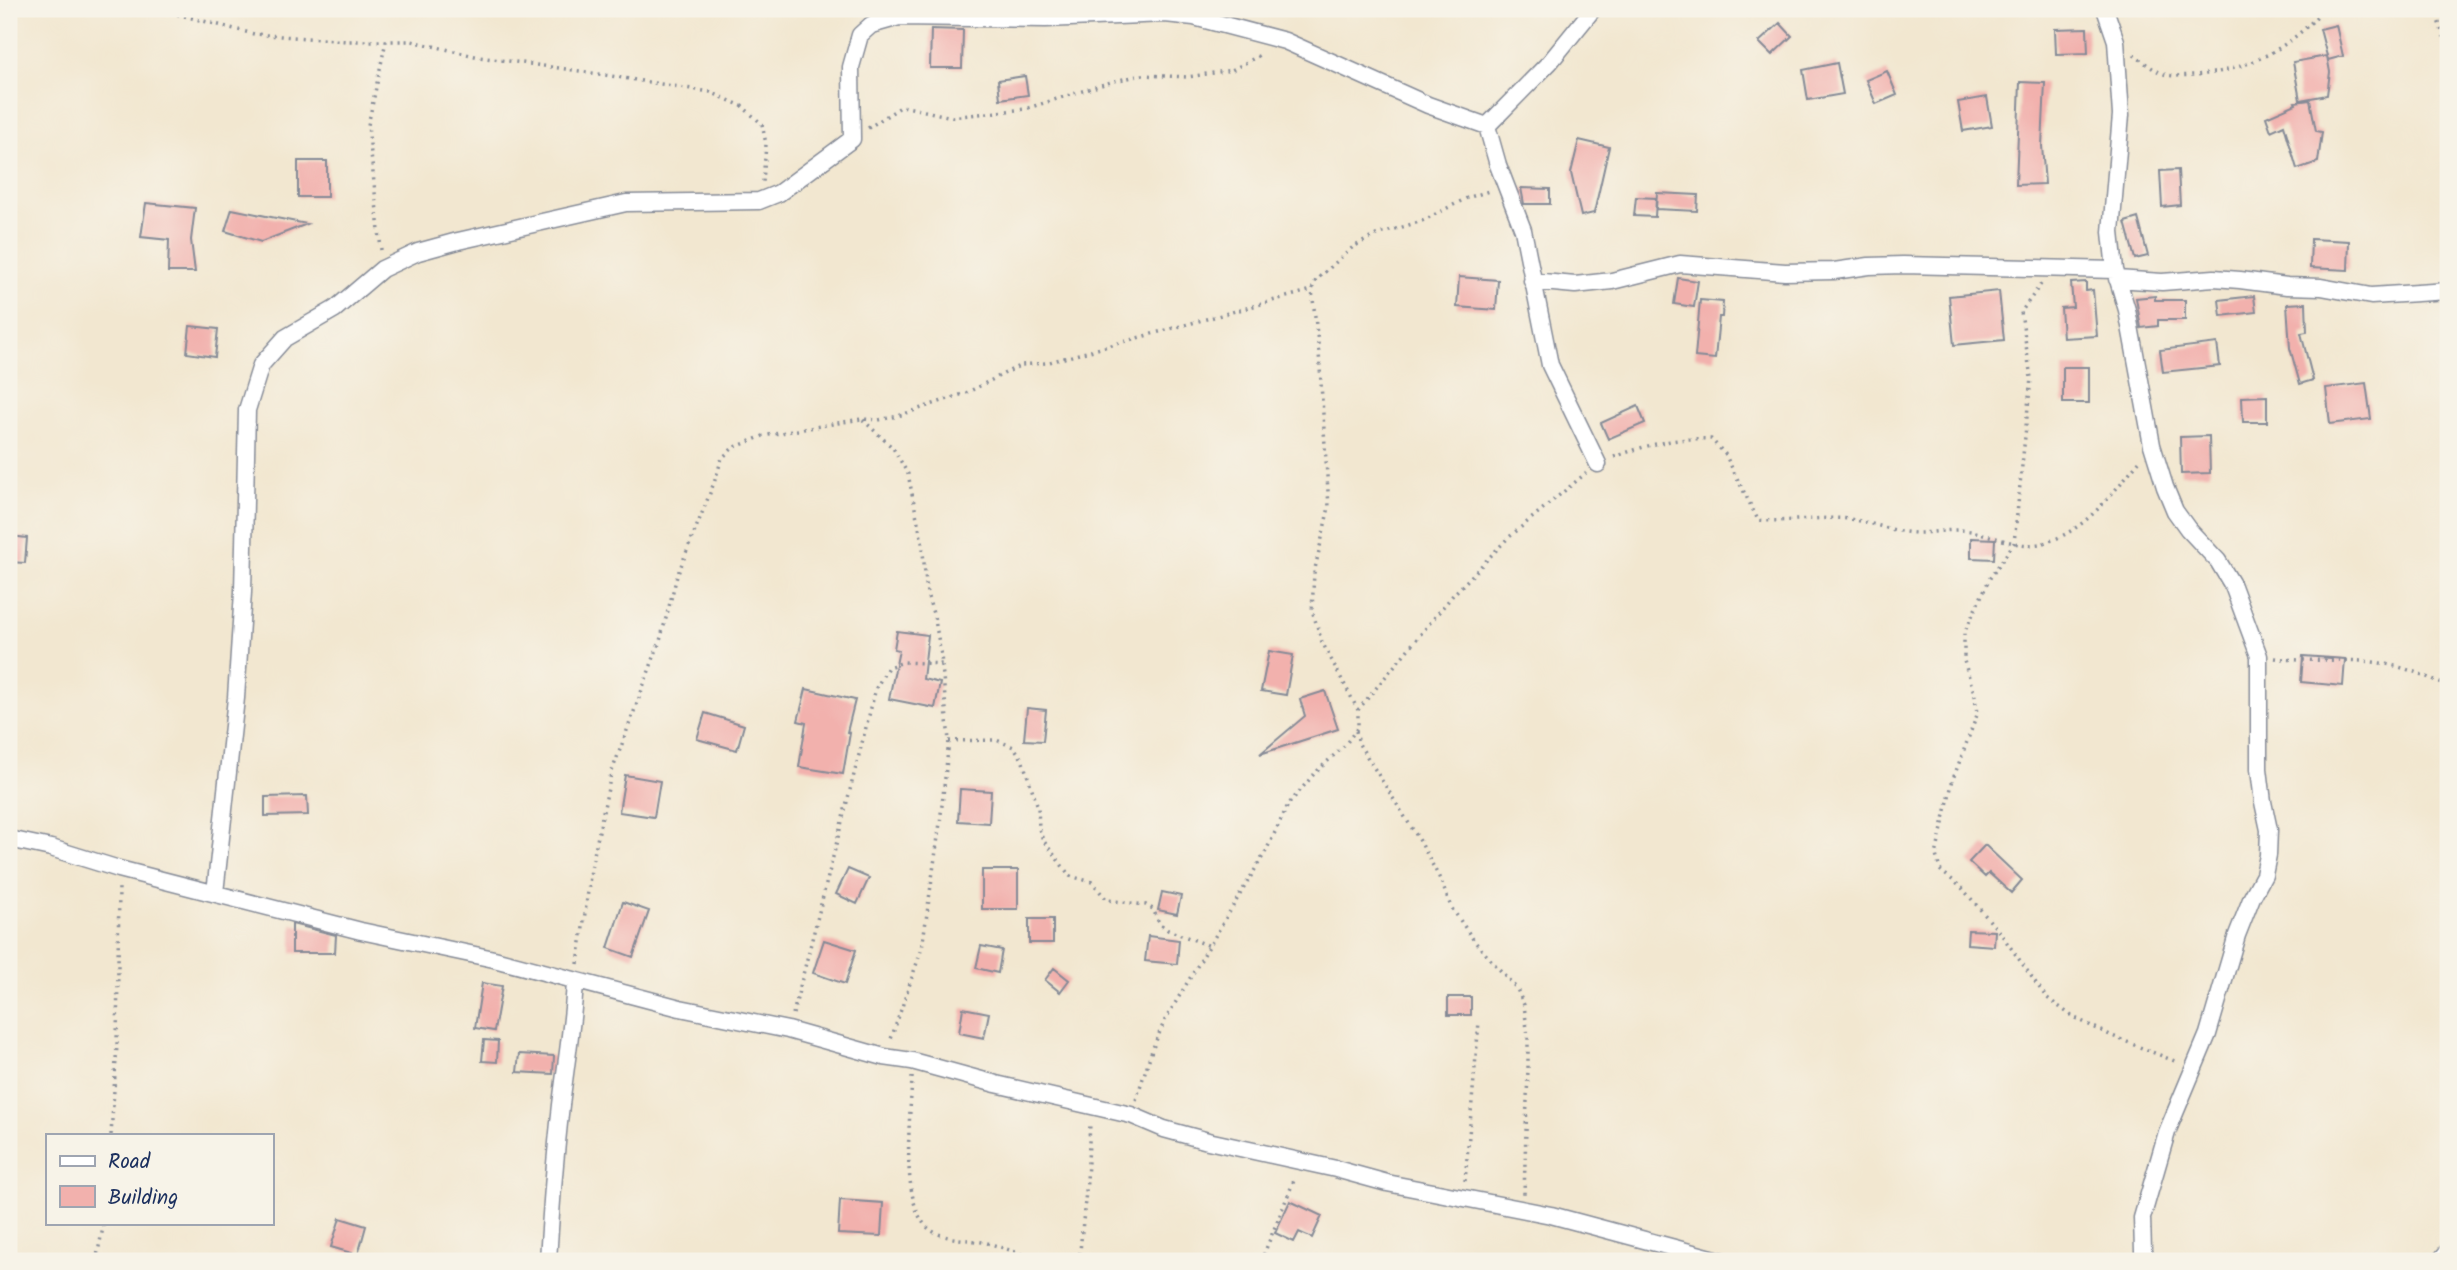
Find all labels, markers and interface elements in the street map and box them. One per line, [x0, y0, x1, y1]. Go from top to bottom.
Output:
legend [46, 1134, 273, 1224]
text: Road [108, 1146, 151, 1179]
text: Building [108, 1182, 178, 1215]

